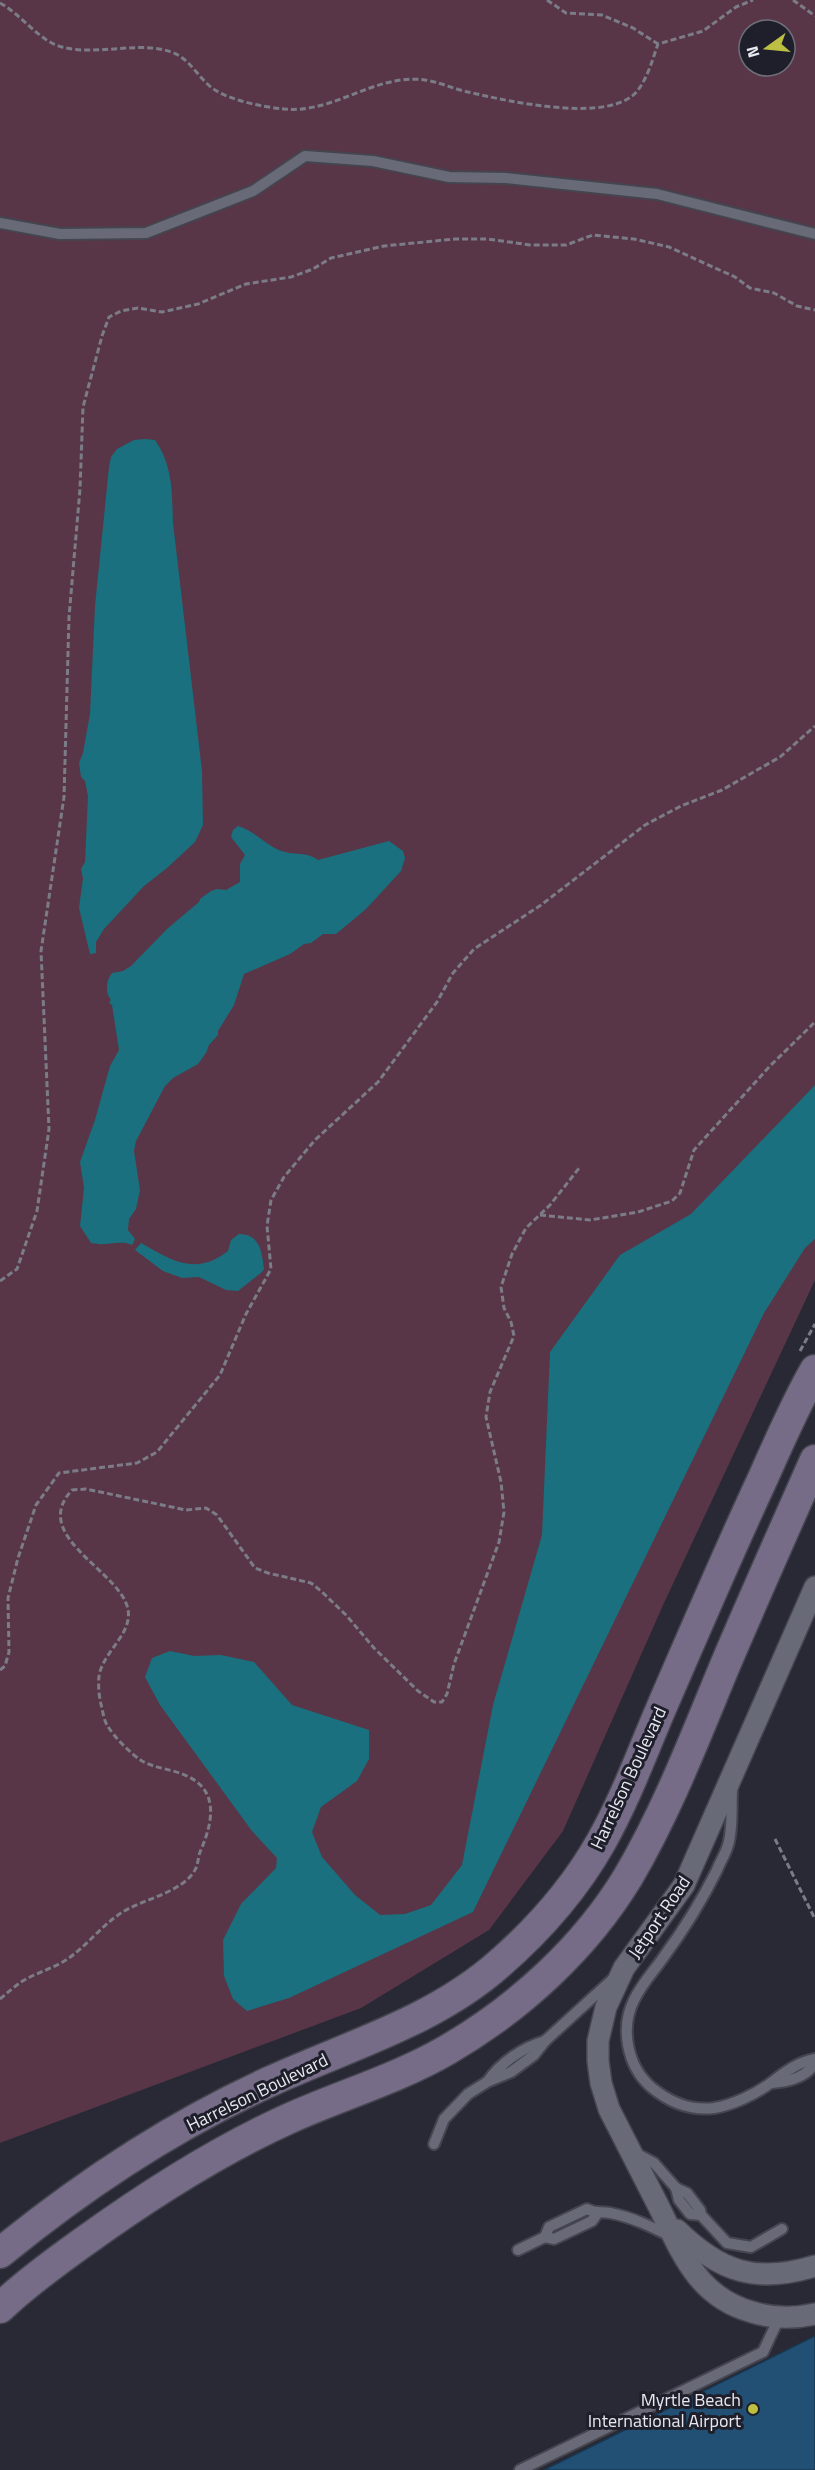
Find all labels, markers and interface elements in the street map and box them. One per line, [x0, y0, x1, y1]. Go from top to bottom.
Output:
north arrow [737, 18, 797, 78]
text: N [739, 43, 766, 60]
street label: Harrelson Boulevard [583, 1702, 673, 1854]
street label: Jetport Road [621, 1870, 697, 1964]
street label: Harrelson Boulevard [182, 2046, 332, 2138]
place label: Myrtle Beach International Airport [588, 2386, 742, 2434]
marker: Myrtle Beach International Airport [746, 2402, 760, 2416]

